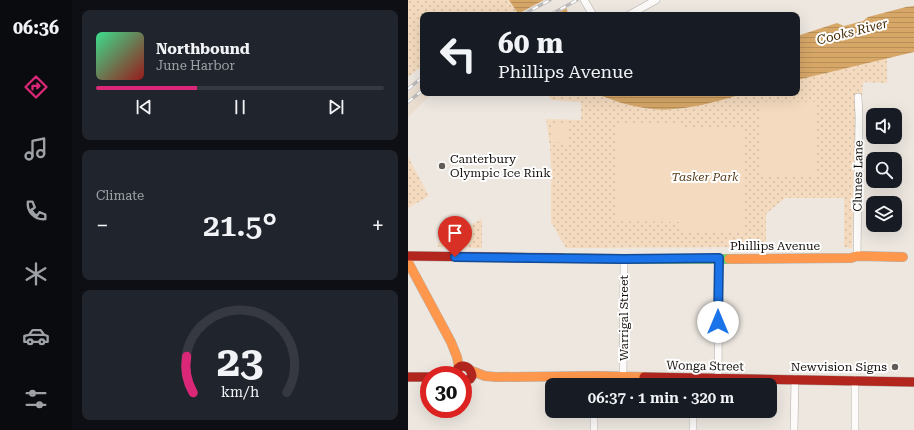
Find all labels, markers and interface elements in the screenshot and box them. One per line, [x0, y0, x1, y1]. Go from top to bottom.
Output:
water label: Cooks River [815, 15, 890, 48]
text: 06:36 [13, 17, 59, 38]
text: 60 m [498, 27, 563, 60]
icon: left [432, 28, 484, 80]
text: Northbound [156, 40, 250, 58]
text: June Harbor [156, 58, 235, 73]
text: Phillips Avenue [498, 61, 633, 82]
icon: directions [22, 73, 50, 101]
icon: previous [133, 96, 155, 118]
icon: pause [229, 96, 251, 118]
icon: next [325, 96, 347, 118]
map controls [866, 108, 902, 232]
button: sound [866, 108, 902, 144]
icon: music [22, 135, 50, 163]
street label: Clunes Lane [850, 140, 866, 212]
place label: Canterbury Olympic Ice Rink [450, 152, 551, 180]
button: search [866, 152, 902, 188]
marker: Canterbury Olympic Ice Rink [437, 161, 447, 171]
park label: Tasker Park [671, 170, 739, 184]
text: Climate [96, 188, 144, 203]
button: layers [866, 196, 902, 232]
icon: phone [22, 197, 50, 225]
text: 21.5° [203, 208, 277, 243]
text: − [96, 213, 108, 238]
text: + [372, 213, 384, 238]
pin [438, 216, 472, 257]
icon: arrive [444, 222, 466, 244]
street label: Phillips Avenue [730, 239, 820, 253]
icon: climate [22, 260, 50, 288]
street label: Warrigal Street [617, 274, 631, 361]
position arrow [697, 301, 739, 343]
icon: car [22, 322, 50, 350]
text: 23 [217, 337, 263, 386]
street label: Wonga Street [666, 358, 744, 374]
place label: Newvision Signs [791, 360, 887, 374]
marker: Newvision Signs [890, 362, 900, 372]
speed limit sign: 30 [420, 366, 472, 418]
text: km/h [221, 384, 259, 400]
icon: filters [22, 385, 50, 413]
text: 06:37 · 1 min · 320 m [588, 389, 734, 407]

